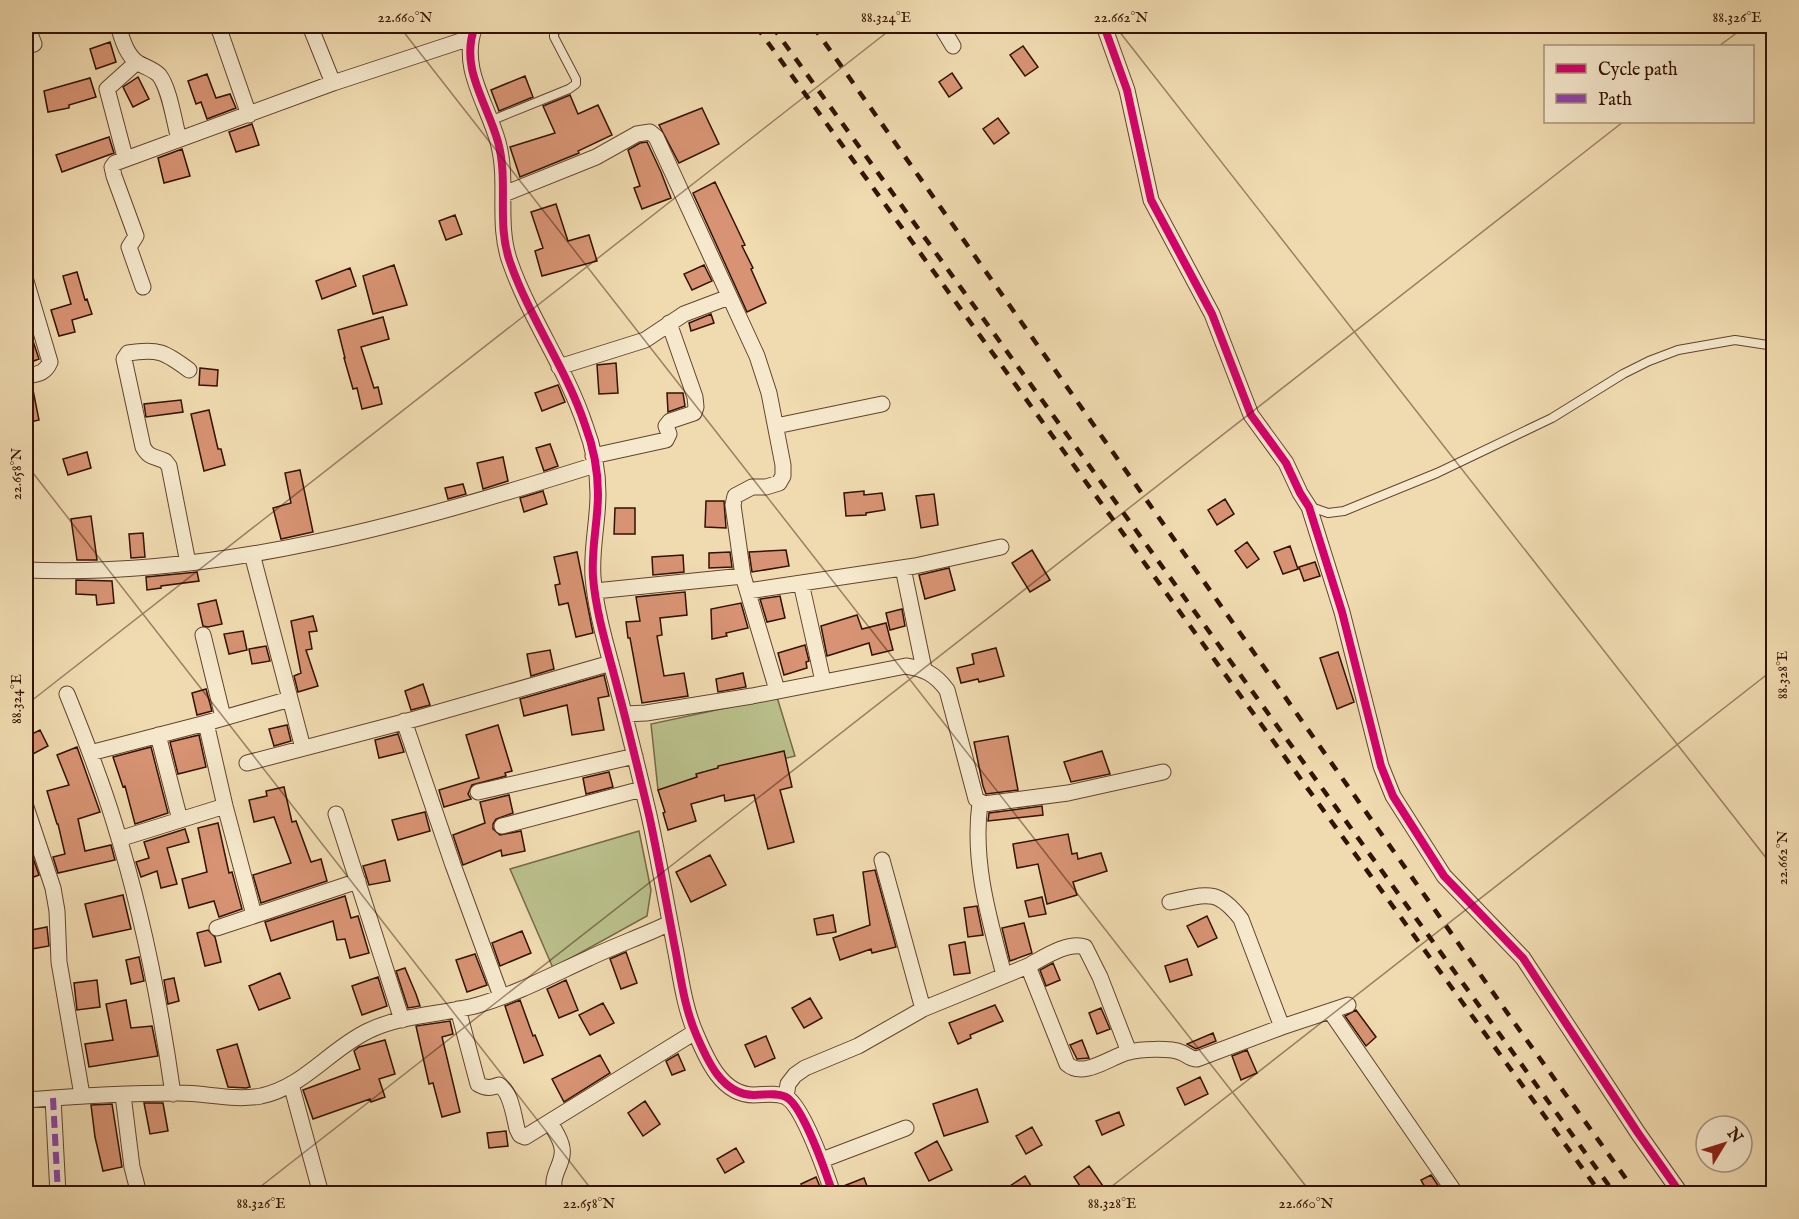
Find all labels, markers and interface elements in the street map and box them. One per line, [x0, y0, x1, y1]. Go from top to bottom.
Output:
text: 22.660°N [377, 8, 433, 27]
text: 88.324°E [861, 8, 911, 27]
text: 22.662°N [1094, 8, 1148, 27]
text: 88.326°E [1712, 8, 1762, 27]
legend [1544, 45, 1754, 123]
text: Cycle path [1598, 59, 1678, 82]
text: Path [1598, 89, 1632, 112]
text: 22.658°N [7, 448, 26, 500]
text: 88.328°E [1773, 651, 1792, 699]
text: 88.324°E [7, 674, 26, 724]
text: 22.662°N [1773, 831, 1792, 885]
north arrow [1694, 1114, 1754, 1174]
text: N [1721, 1124, 1746, 1148]
text: 88.326°E [236, 1194, 286, 1213]
text: 22.658°N [563, 1194, 615, 1213]
text: 88.328°E [1088, 1194, 1136, 1213]
text: 22.660°N [1278, 1194, 1334, 1213]

